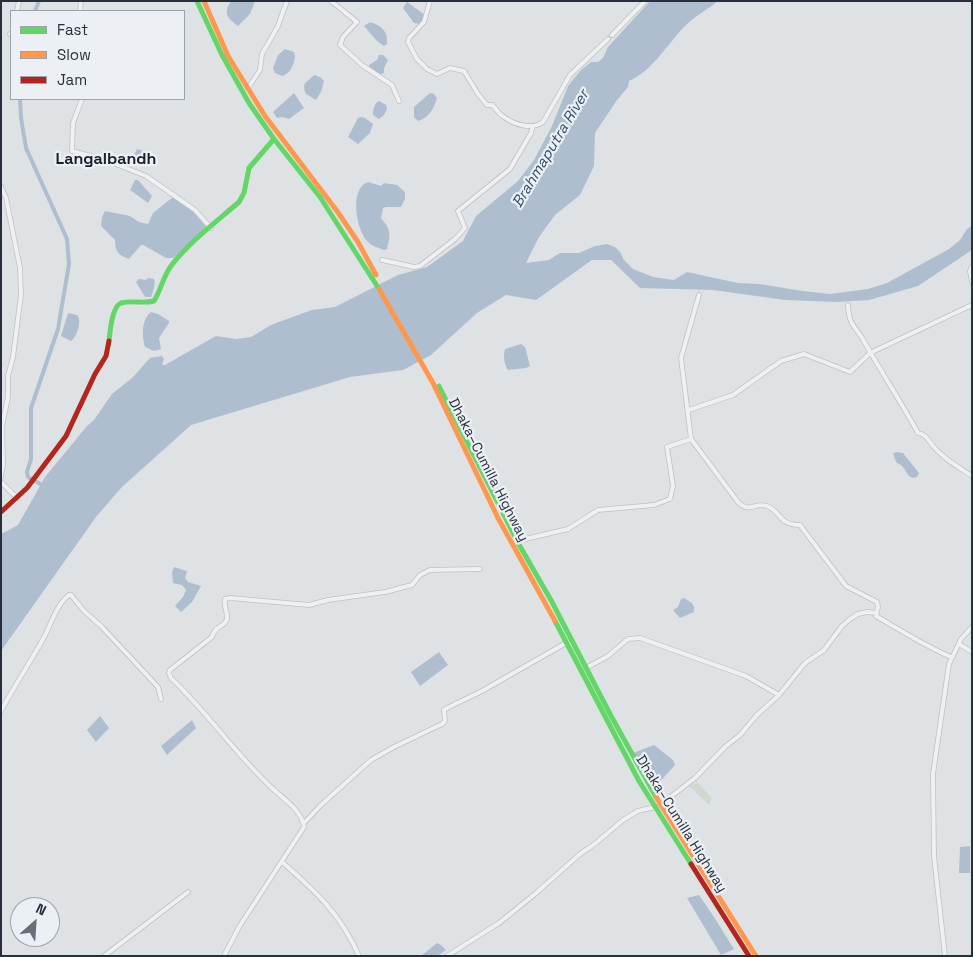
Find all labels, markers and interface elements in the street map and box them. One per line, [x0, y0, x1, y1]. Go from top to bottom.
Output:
legend [10, 10, 185, 100]
text: Fast [57, 20, 88, 39]
text: Slow [57, 45, 91, 64]
text: Jam [57, 70, 87, 89]
water label: Brahmaputra River [509, 87, 593, 211]
district label: Langalbandh [56, 150, 156, 170]
street label: Dhaka–Cumilla Highway [444, 395, 532, 545]
street label: Dhaka–Cumilla Highway [632, 752, 730, 896]
north arrow [10, 897, 60, 947]
text: N [33, 899, 49, 920]

